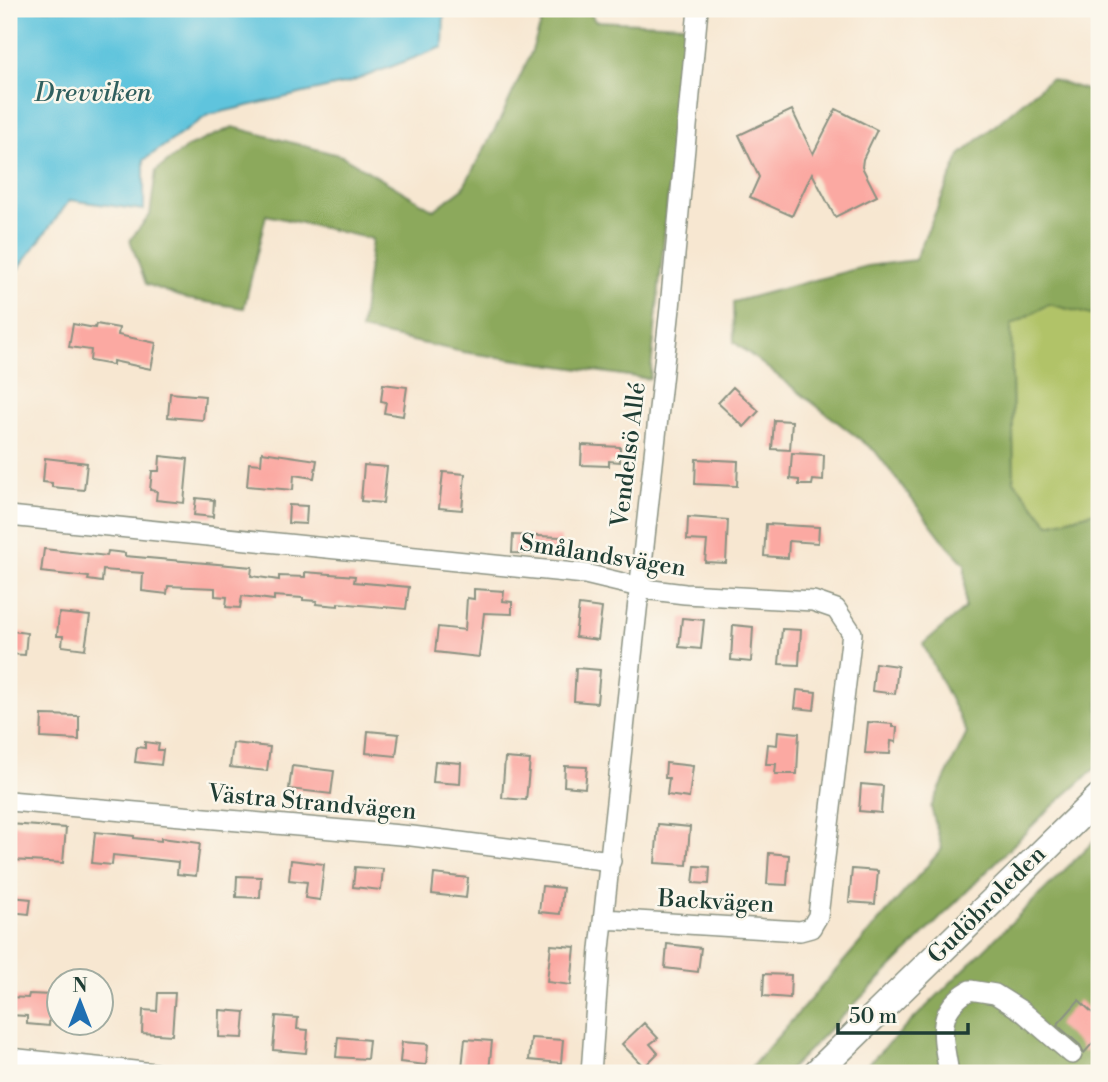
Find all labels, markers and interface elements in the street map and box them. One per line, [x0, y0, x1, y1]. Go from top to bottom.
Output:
water label: Drevviken [34, 77, 152, 109]
street label: Vendelsö Allé [605, 381, 653, 530]
street label: Smålandsvägen [518, 528, 688, 584]
street label: Västra Strandvägen [205, 779, 418, 827]
street label: Gudöbroleden [922, 840, 1052, 970]
street label: Backvägen [656, 884, 775, 920]
north arrow [46, 967, 116, 1036]
text: N [72, 974, 88, 998]
scale bar [838, 991, 968, 1035]
text: 50 m [849, 1004, 897, 1030]

